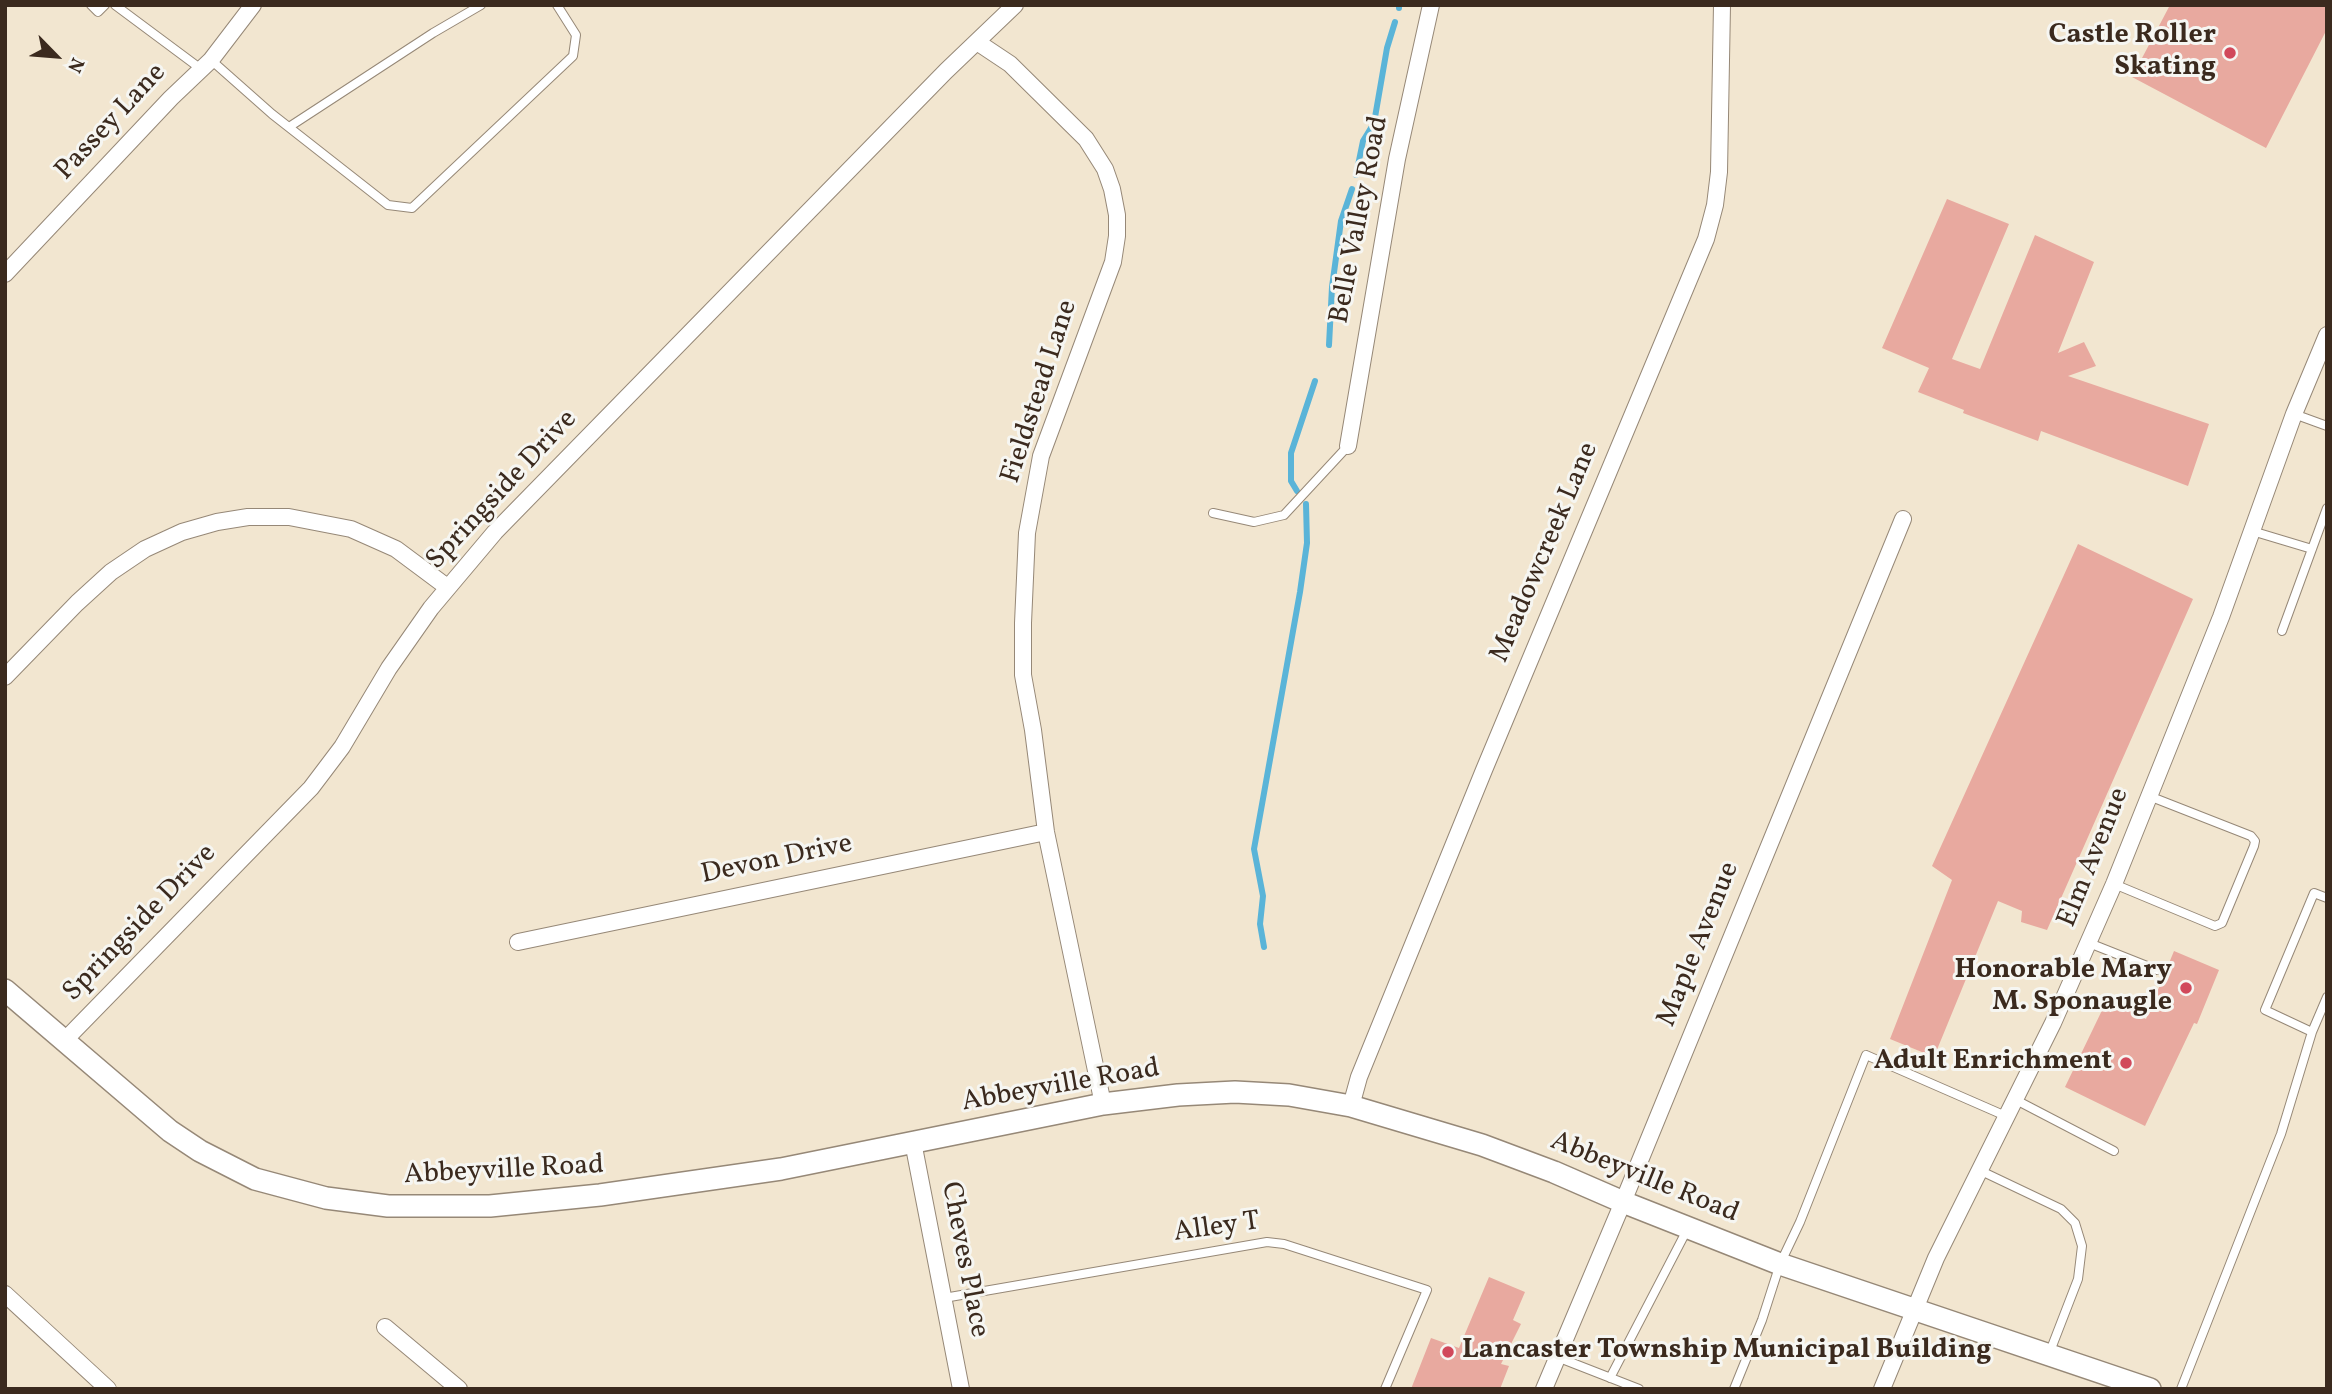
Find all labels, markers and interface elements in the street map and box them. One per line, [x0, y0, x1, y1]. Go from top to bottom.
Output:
place label: Castle Roller Skating [2048, 20, 2216, 86]
north arrow [21, 21, 91, 91]
marker: Castle Roller Skating [2222, 45, 2238, 61]
text: N [60, 53, 90, 77]
street label: Passey Lane [49, 58, 175, 188]
street label: Belle Valley Road [1324, 113, 1398, 327]
street label: Fieldstead Lane [996, 296, 1086, 488]
street label: Springside Drive [420, 404, 586, 578]
street label: Meadowcreek Lane [1484, 438, 1608, 668]
street label: Elm Avenue [2052, 783, 2138, 933]
street label: Devon Drive [698, 829, 856, 893]
street label: Springside Drive [57, 838, 225, 1010]
street label: Maple Avenue [1652, 858, 1748, 1032]
place label: Honorable Mary M. Sponaugle [1954, 955, 2172, 1021]
marker: Honorable Mary M. Sponaugle [2178, 980, 2194, 996]
place label: Adult Enrichment [1874, 1046, 2112, 1080]
street label: Abbeyville Road [959, 1053, 1163, 1121]
marker: Adult Enrichment [2118, 1055, 2134, 1071]
street label: Abbeyville Road [1545, 1126, 1743, 1232]
street label: Abbeyville Road [403, 1150, 605, 1194]
street label: Cheves Place [931, 1179, 995, 1341]
street label: Alley T [1172, 1206, 1262, 1252]
place label: Lancaster Township Municipal Building [1462, 1335, 1992, 1369]
marker: Lancaster Township Municipal Building [1440, 1344, 1456, 1360]

